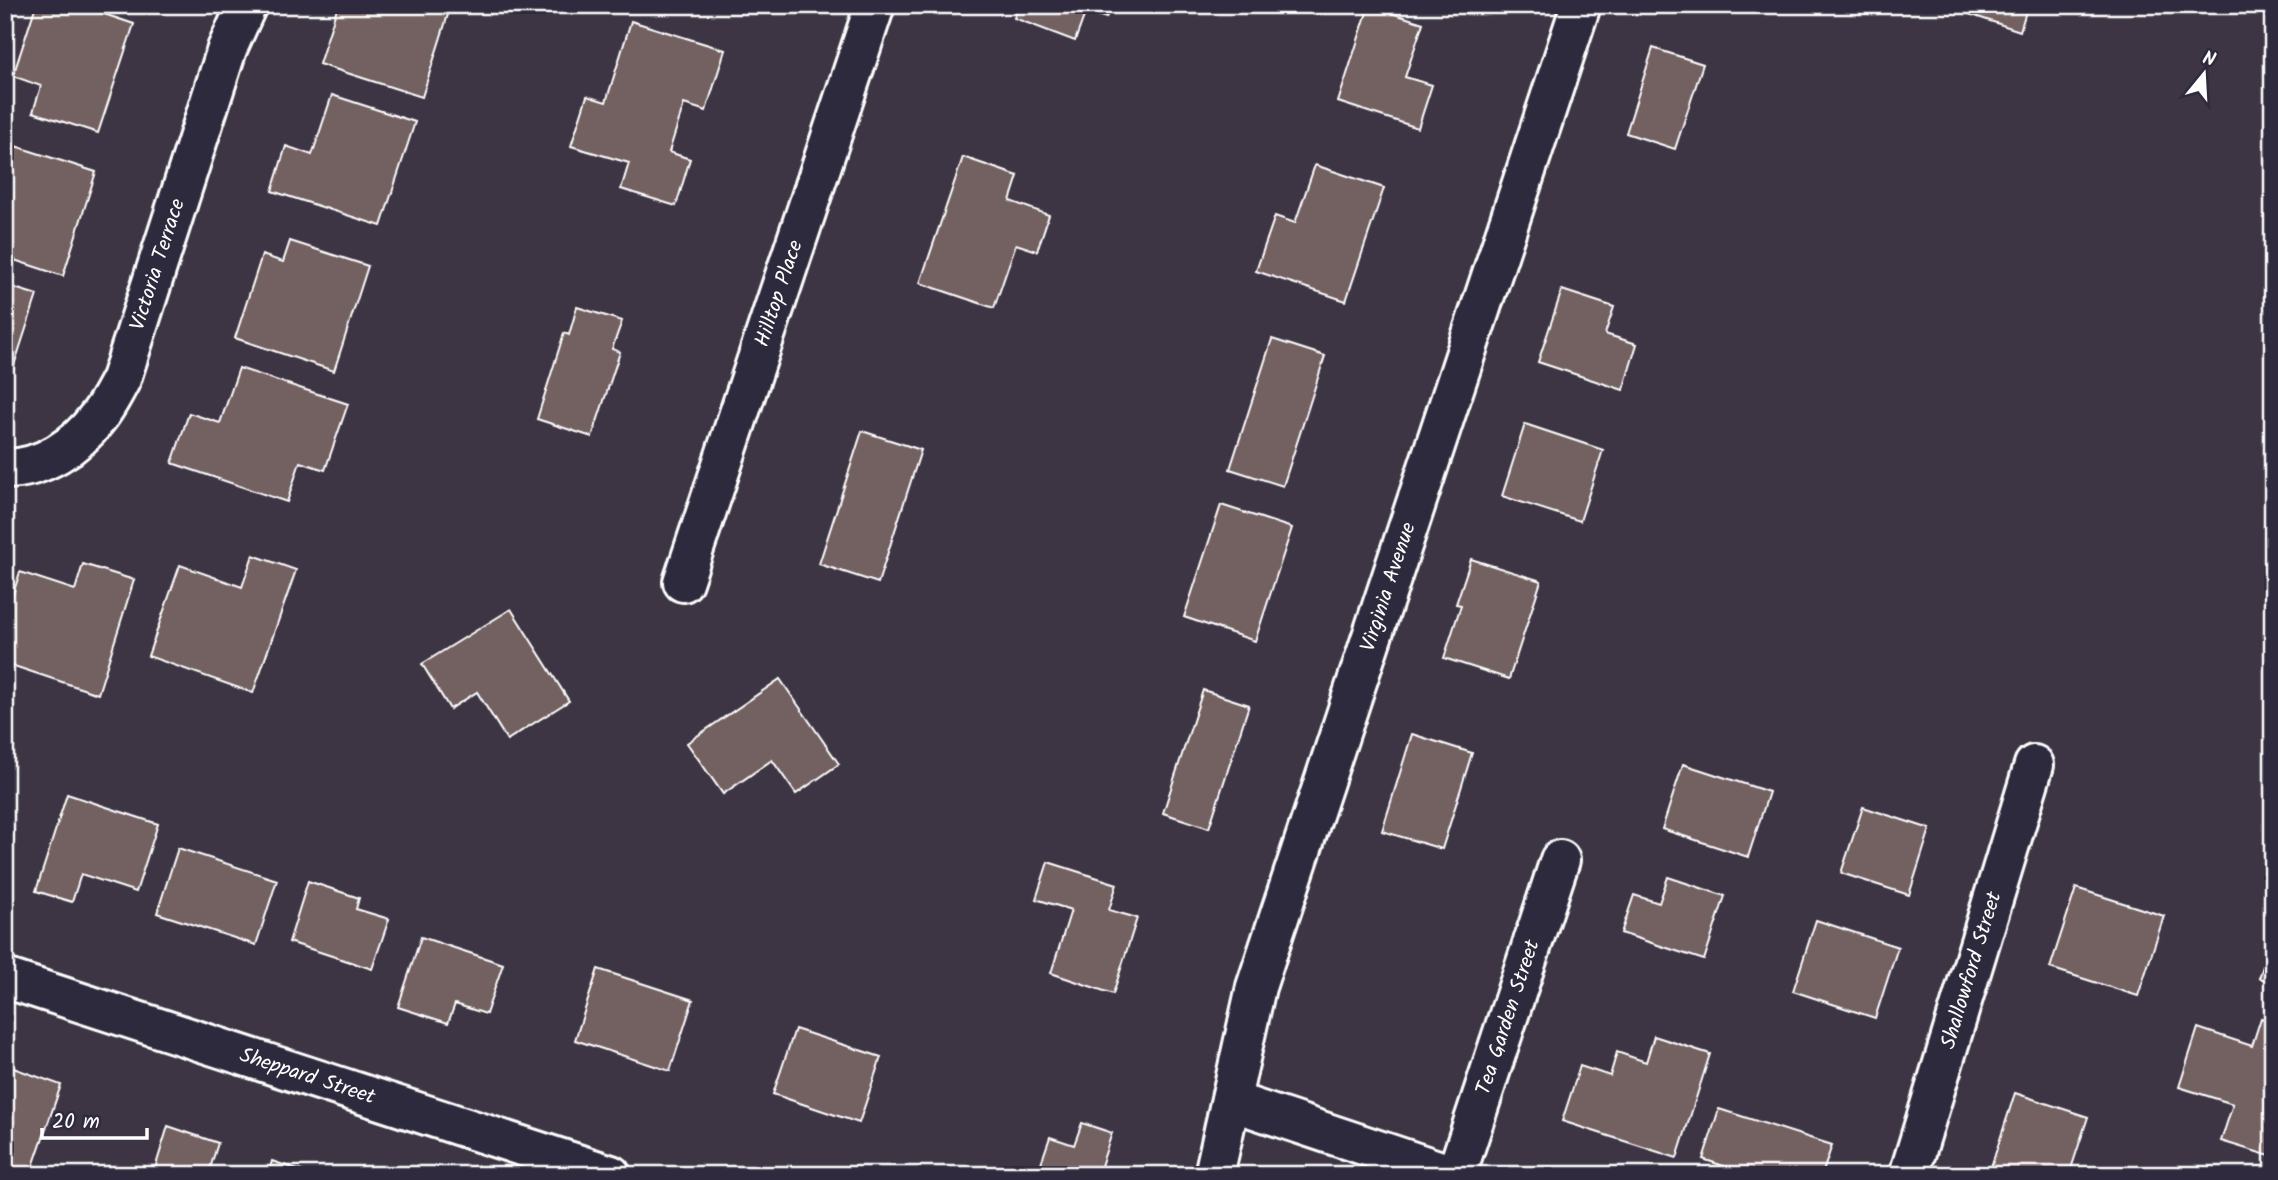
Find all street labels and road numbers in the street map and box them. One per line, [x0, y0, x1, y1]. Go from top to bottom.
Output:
street label: Victoria Terrace [121, 194, 195, 335]
street label: Hilltop Place [746, 235, 812, 351]
street label: Virginia Avenue [1352, 517, 1425, 656]
street label: Shallowford Street [1932, 887, 2011, 1053]
street label: Tea Garden Street [1467, 935, 1549, 1099]
street label: Sheppard Street [235, 1039, 380, 1114]

